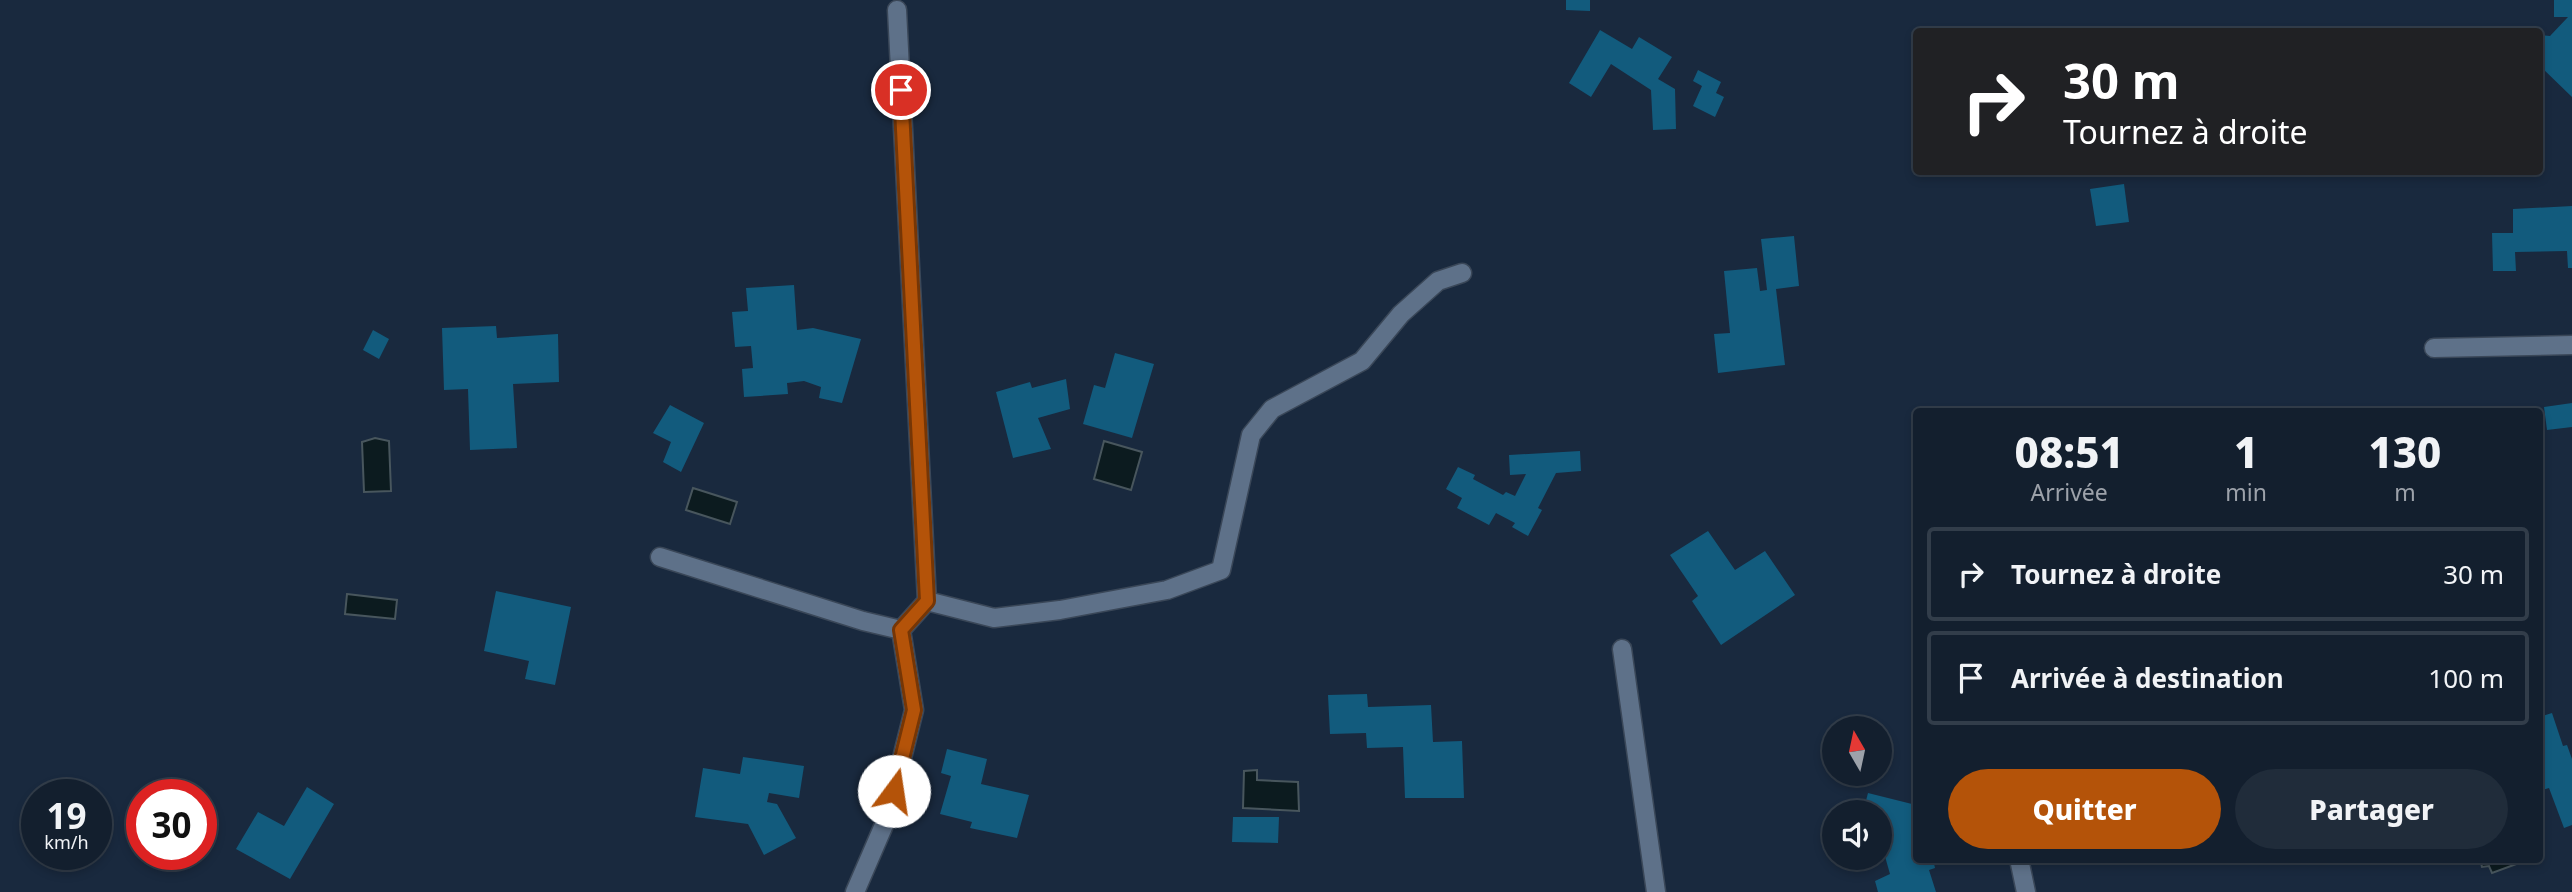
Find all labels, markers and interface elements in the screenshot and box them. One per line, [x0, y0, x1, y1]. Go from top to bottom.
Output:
text: 30 m [2063, 47, 2180, 113]
icon: right [1948, 56, 2039, 147]
pin [871, 60, 931, 120]
icon: arrive [882, 71, 920, 109]
text: Tournez à droite [2063, 110, 2308, 153]
text: 08:51 [2015, 423, 2124, 480]
text: 1 [2234, 423, 2258, 480]
text: 130 [2369, 423, 2441, 480]
text: Arrivée [2031, 476, 2108, 508]
text: min [2225, 476, 2267, 508]
text: m [2394, 476, 2416, 508]
icon: right [1952, 555, 1990, 593]
text: Tournez à droite [2011, 556, 2221, 592]
text: 30 m [2443, 556, 2504, 592]
icon: arrive [1952, 659, 1990, 697]
text: Arrivée à destination [2011, 660, 2284, 696]
text: 100 m [2428, 660, 2504, 696]
north arrow [1822, 716, 1892, 786]
map controls [1822, 716, 1892, 870]
position arrow [857, 754, 931, 828]
button: Quitter [1948, 769, 2221, 849]
button: Partager [2235, 769, 2508, 849]
speed limit sign: 30 [126, 779, 217, 870]
text: 19 [46, 792, 87, 839]
button: sound [1822, 800, 1892, 870]
text: km/h [44, 830, 89, 854]

